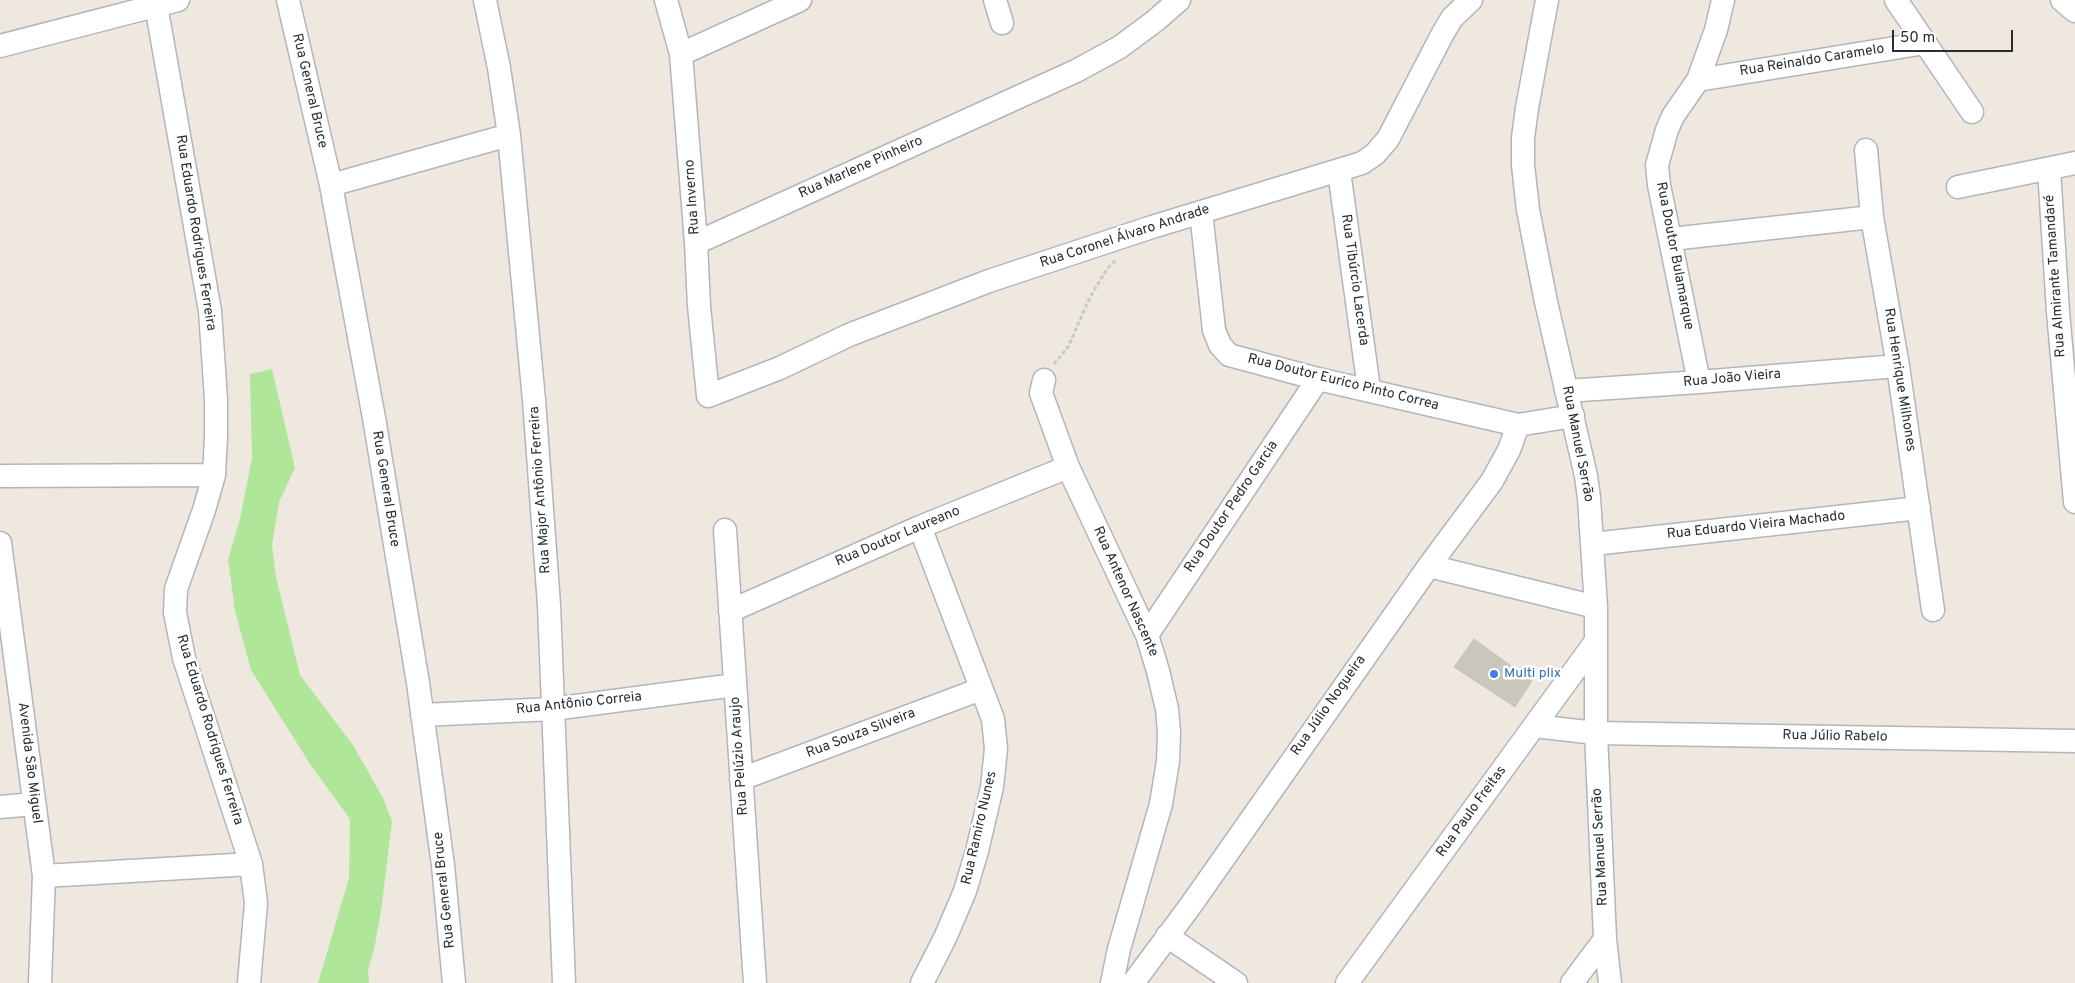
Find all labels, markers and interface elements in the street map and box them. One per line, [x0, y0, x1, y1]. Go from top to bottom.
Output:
scale bar [1895, 20, 2016, 52]
text: 50 m [1900, 29, 1935, 48]
street label: Rua General Bruce [288, 32, 330, 150]
street label: Rua Reinaldo Caramelo [1739, 41, 1885, 81]
street label: Rua Marlene Pinheiro [796, 133, 926, 203]
street label: Rua Eduardo Rodrigues Ferreira [171, 134, 219, 332]
street label: Rua Inverno [682, 159, 704, 235]
street label: Rua Doutor Bulamarque [1651, 181, 1697, 331]
street label: Rua Almirante Tamandaré [2042, 194, 2070, 358]
street label: Rua Coronel Álvaro Andrade [1038, 202, 1212, 272]
street label: Rua Tibúrcio Lacerda [1336, 213, 1372, 347]
street label: Rua Henrique Milhones [1879, 307, 1919, 453]
street label: Rua Doutor Eurico Pinto Correa [1246, 351, 1440, 415]
street label: Rua João Vieira [1682, 366, 1782, 392]
street label: Rua Manuel Serrão [1558, 385, 1596, 503]
street label: Rua Major Antônio Ferreira [527, 406, 555, 574]
street label: Rua General Bruce [368, 430, 402, 548]
street label: Rua Doutor Pedro Garcia [1182, 438, 1282, 576]
street label: Rua Doutor Laureano [833, 503, 963, 571]
street label: Rua Eduardo Vieira Machado [1666, 508, 1846, 544]
street label: Rua Antenor Nascente [1089, 524, 1161, 660]
street label: Rua Eduardo Rodrigues Ferreira [172, 633, 246, 827]
street label: Rua Júlio Nogueira [1288, 652, 1370, 760]
place label: Multi plix [1504, 666, 1561, 682]
marker: Multi plix [1488, 668, 1500, 680]
street label: Rua Antônio Correia [515, 689, 643, 719]
street label: Rua Pelúzio Araujo [727, 696, 753, 816]
street label: Avenida São Miguel [13, 701, 45, 825]
street label: Rua Souza Silveira [804, 705, 918, 763]
street label: Rua Júlio Rabelo [1782, 728, 1888, 746]
street label: Rua Paulo Freitas [1433, 763, 1511, 861]
street label: Rua Ramiro Nunes [959, 770, 1001, 886]
street label: Rua Manuel Serrão [1590, 788, 1612, 906]
street label: Rua General Bruce [431, 831, 459, 949]

